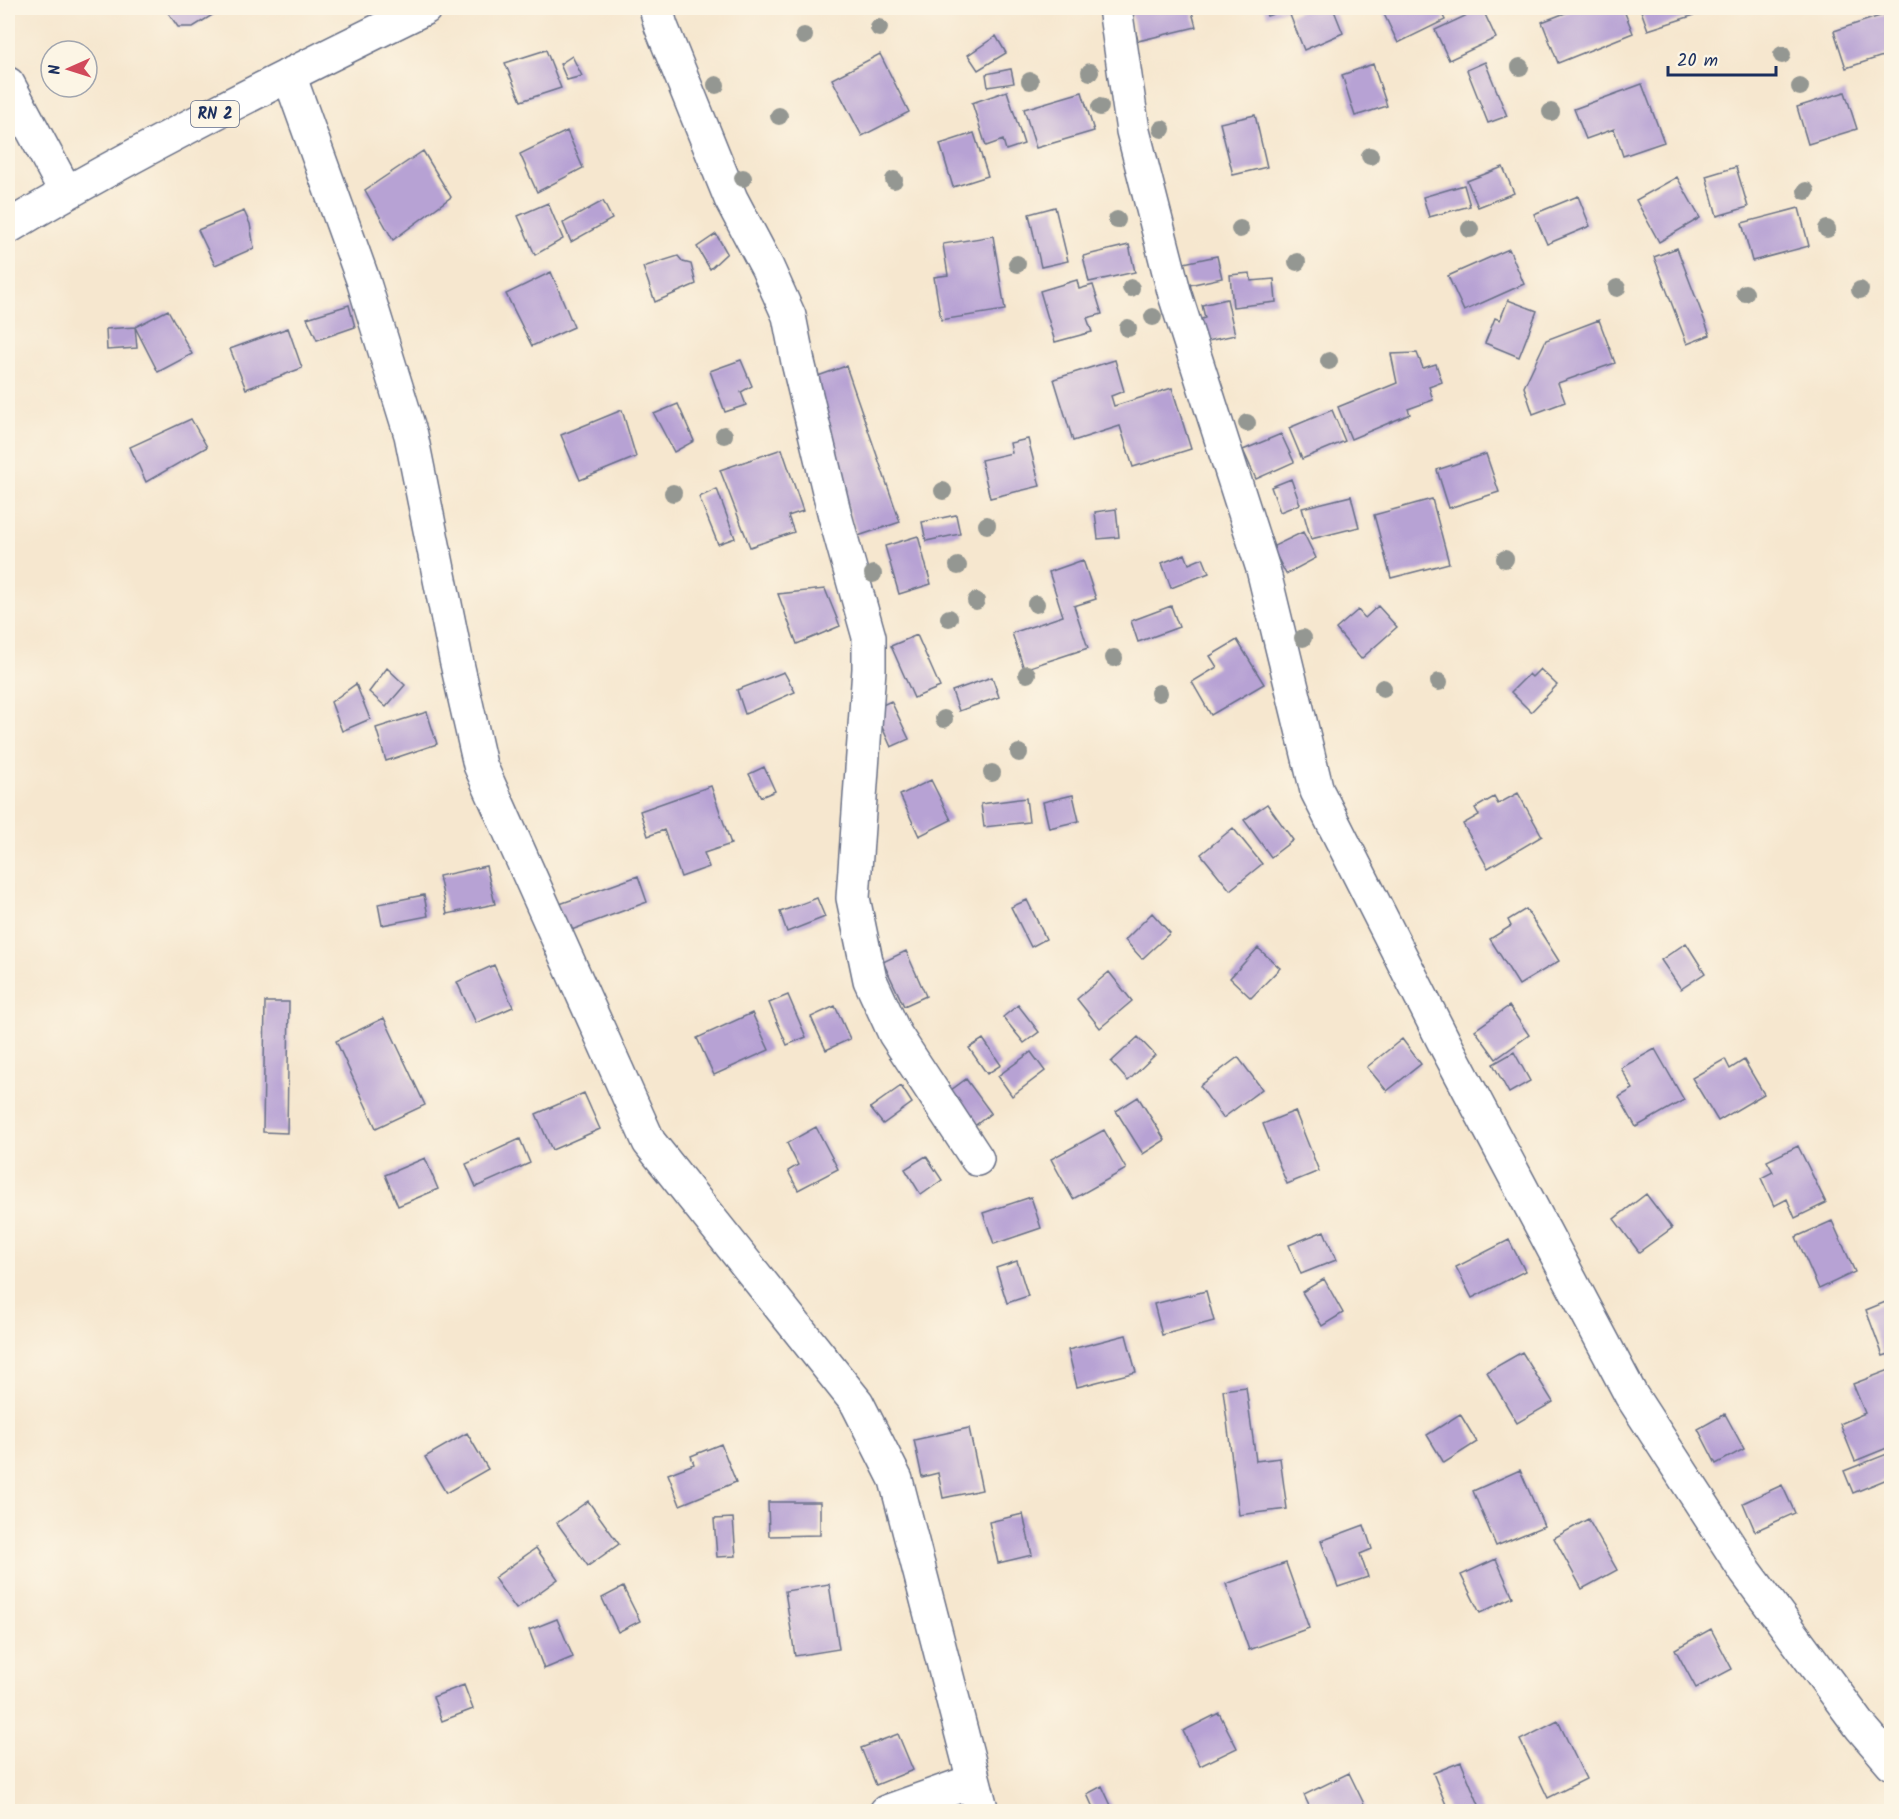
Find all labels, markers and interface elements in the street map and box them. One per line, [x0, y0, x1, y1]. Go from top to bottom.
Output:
north arrow [39, 39, 99, 99]
scale bar [1668, 39, 1776, 77]
text: 20 m [1677, 47, 1718, 76]
text: N [43, 64, 68, 75]
road number: RN 2 [191, 101, 239, 127]

